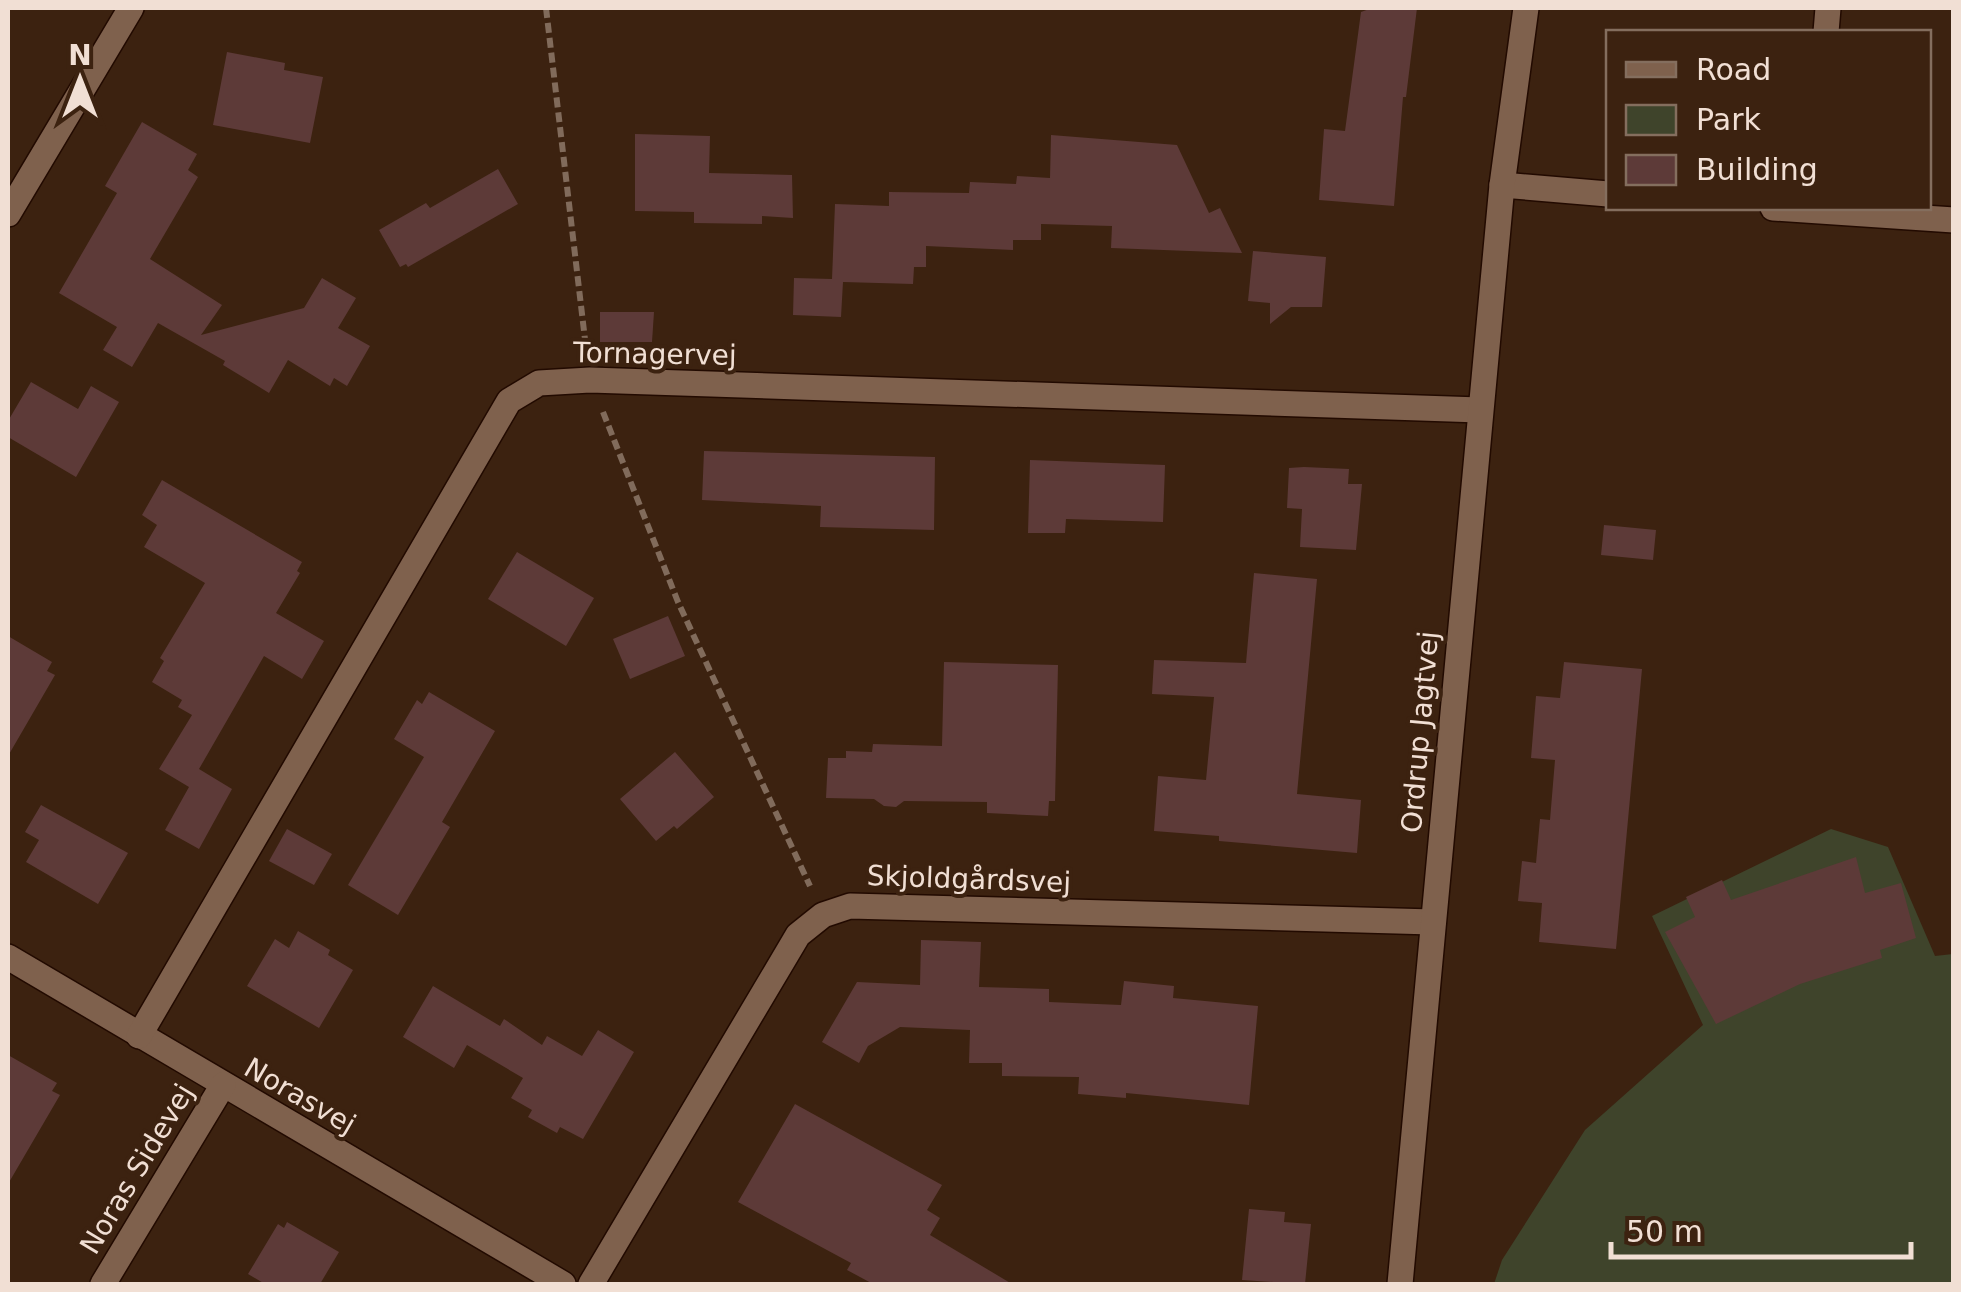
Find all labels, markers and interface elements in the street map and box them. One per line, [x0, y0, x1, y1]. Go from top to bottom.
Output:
north arrow [30, 30, 130, 130]
legend [1606, 30, 1931, 210]
text: N [68, 39, 92, 72]
text: Road [1696, 52, 1771, 87]
text: Park [1696, 102, 1761, 137]
text: Building [1696, 152, 1818, 187]
street label: Tornagervej [572, 336, 737, 372]
street label: Ordrup Jagtvej [1395, 630, 1445, 834]
street label: Skjoldgårdsvej [866, 859, 1072, 899]
street label: Norasvej [239, 1051, 361, 1141]
street label: Noras Sidevej [73, 1078, 201, 1260]
scale bar [1611, 1197, 1911, 1259]
text: 50 m [1626, 1214, 1703, 1249]

